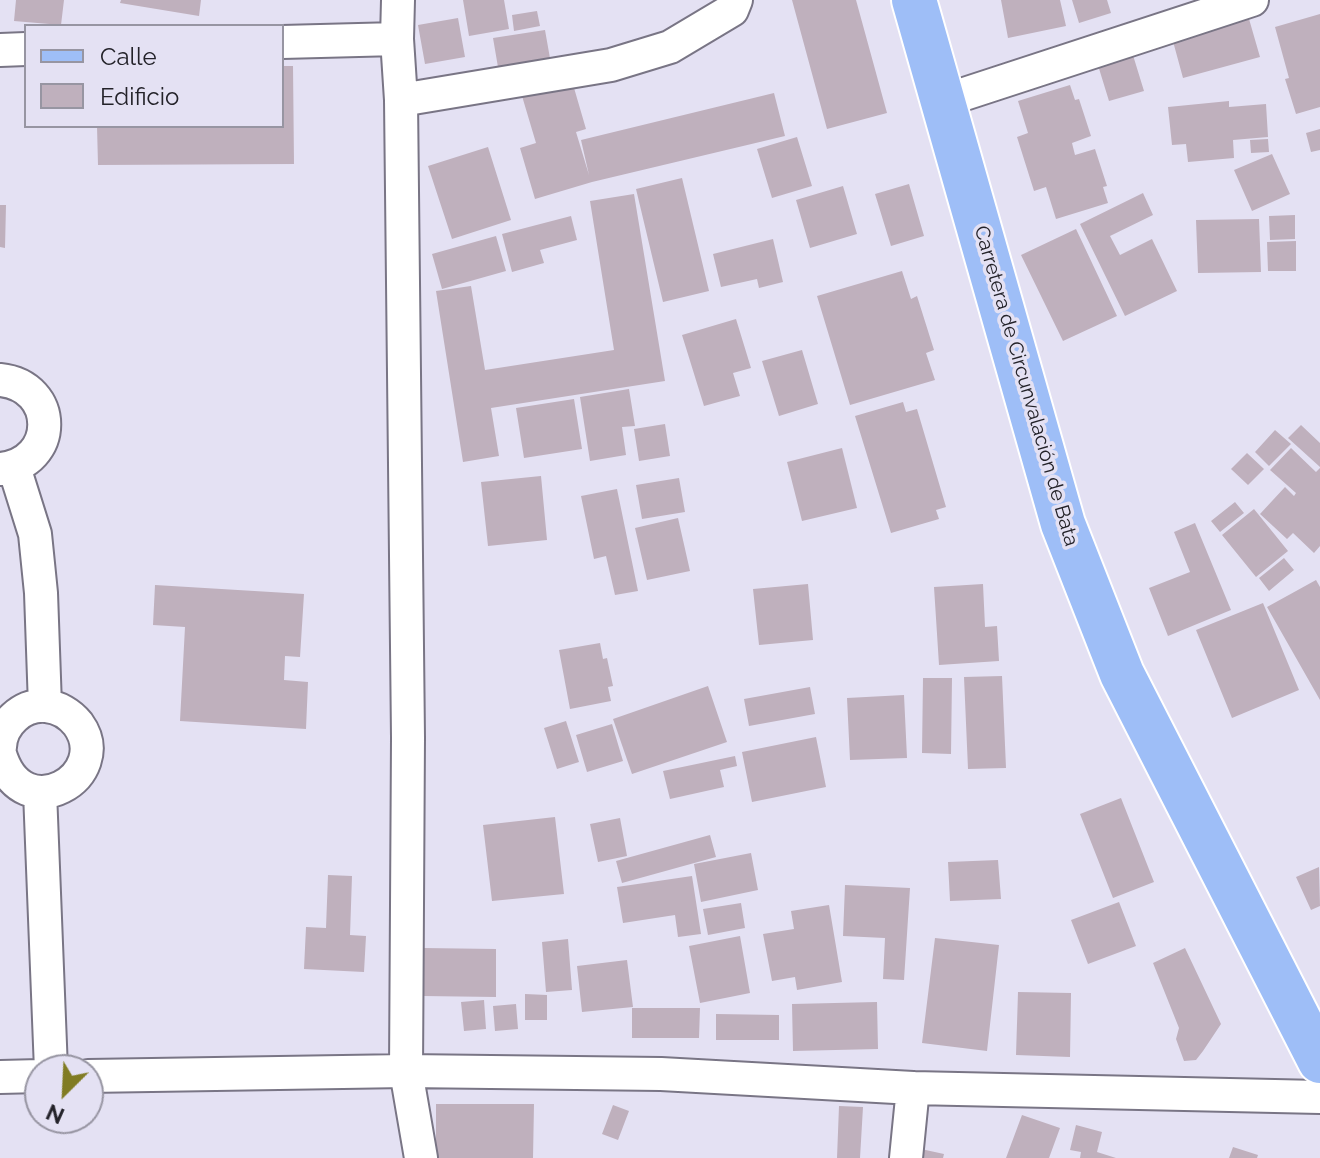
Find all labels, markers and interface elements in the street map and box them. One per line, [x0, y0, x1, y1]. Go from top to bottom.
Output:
legend [24, 24, 284, 128]
text: Calle [100, 42, 157, 71]
text: Edificio [100, 82, 179, 111]
street label: Carretera de Circunvalación de Bata [969, 223, 1083, 549]
north arrow [24, 1054, 104, 1134]
text: N [42, 1099, 68, 1129]

